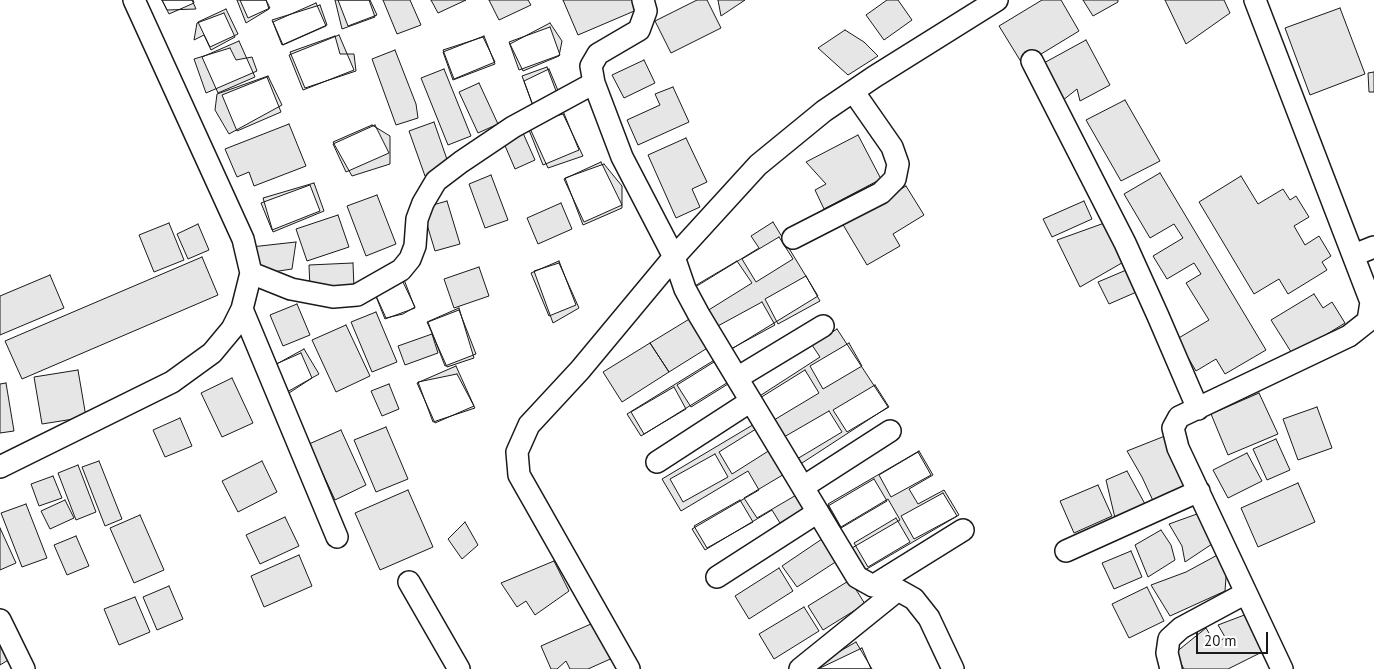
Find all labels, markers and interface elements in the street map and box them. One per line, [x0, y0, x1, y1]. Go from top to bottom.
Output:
scale bar [1199, 622, 1272, 654]
text: 20 m [1204, 631, 1237, 650]

